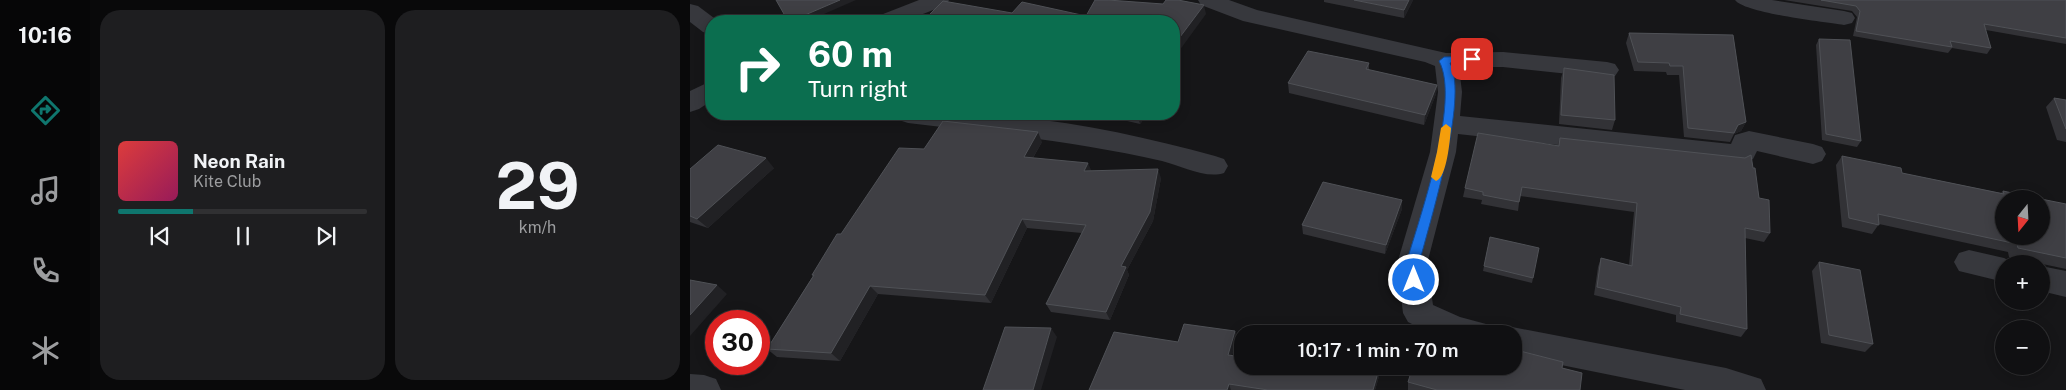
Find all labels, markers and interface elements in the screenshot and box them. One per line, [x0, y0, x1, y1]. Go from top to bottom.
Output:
text: 10:16 [18, 22, 72, 48]
text: 60 m [808, 34, 893, 75]
icon: right [725, 35, 790, 100]
pin [1451, 38, 1493, 80]
icon: arrive [1458, 45, 1486, 73]
text: Turn right [808, 76, 908, 102]
icon: directions [28, 93, 63, 128]
text: 29 [495, 147, 580, 224]
text: Neon Rain [193, 150, 285, 172]
text: Kite Club [193, 172, 261, 191]
icon: music [28, 173, 63, 208]
north arrow [1995, 190, 2050, 245]
map controls [1995, 190, 2050, 375]
text: km/h [519, 218, 556, 237]
icon: previous [146, 222, 174, 250]
icon: pause [229, 222, 257, 250]
icon: next [312, 222, 340, 250]
icon: phone [28, 253, 63, 288]
position arrow [1387, 253, 1439, 305]
button: + [1995, 255, 2050, 310]
speed limit sign: 30 [705, 310, 770, 375]
button: − [1995, 320, 2050, 375]
icon: climate [28, 333, 63, 368]
text: 10:17 · 1 min · 70 m [1298, 339, 1458, 361]

